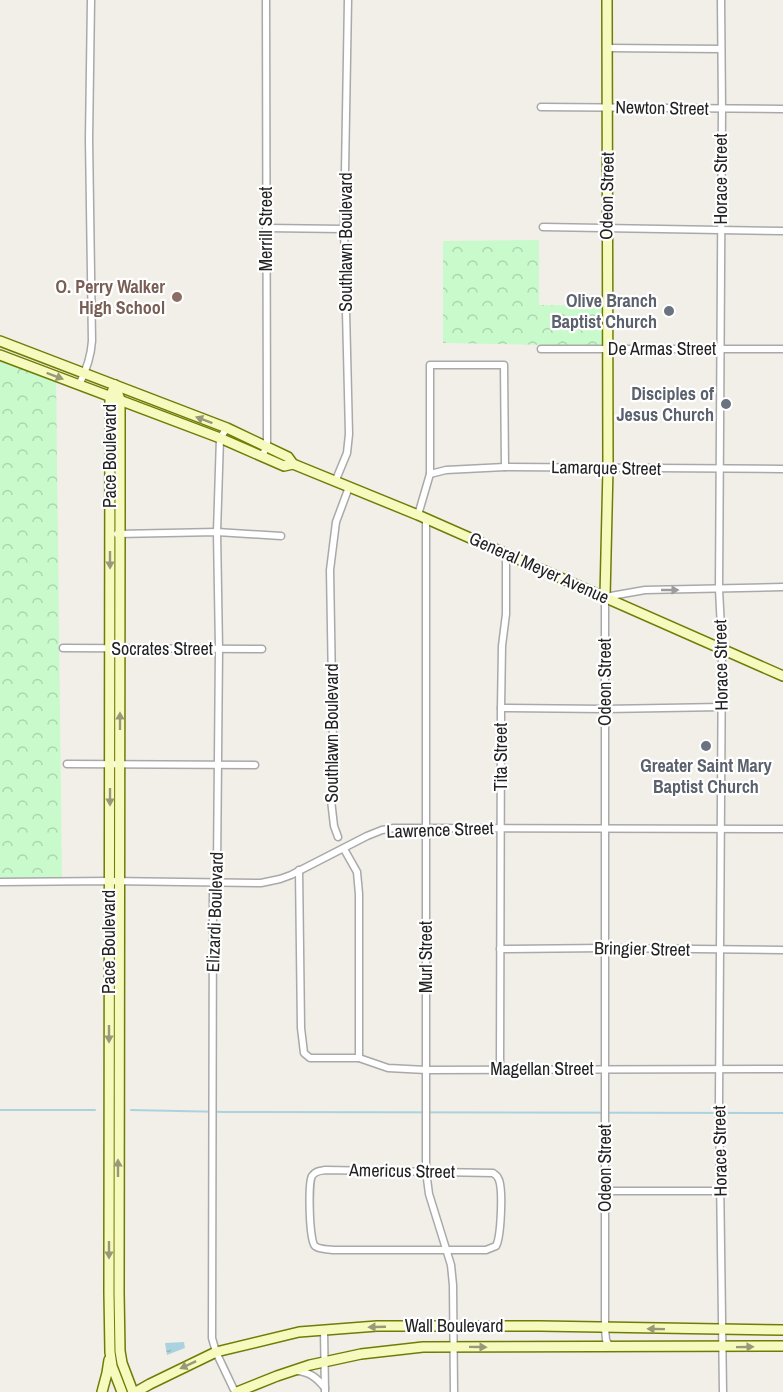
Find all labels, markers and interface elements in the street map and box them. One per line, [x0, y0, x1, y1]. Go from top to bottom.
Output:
street label: Newton Street [615, 94, 709, 121]
street label: Horace Street [708, 133, 733, 225]
street label: Odeon Street [593, 152, 620, 240]
street label: Southlawn Boulevard [333, 172, 358, 312]
street label: Merrill Street [253, 187, 278, 271]
place label: O. Perry Walker High School [56, 274, 165, 320]
place label: Olive Branch Baptist Church [551, 288, 657, 334]
marker: O. Perry Walker High School [170, 290, 184, 304]
marker: Olive Branch Baptist Church [662, 304, 676, 318]
street label: De Armas Street [608, 336, 716, 361]
one-way arrow [46, 371, 64, 381]
place label: Disciples of Jesus Church [616, 381, 714, 427]
marker: Disciples of Jesus Church [719, 397, 733, 411]
street label: Pace Boulevard [97, 404, 122, 508]
one-way arrow [195, 415, 213, 425]
street label: Lamarque Street [551, 454, 661, 481]
street label: General Meyer Avenue [465, 525, 613, 610]
one-way arrow [105, 551, 115, 570]
one-way arrow [660, 585, 679, 595]
street label: Horace Street [707, 619, 734, 711]
street label: Socrates Street [111, 636, 213, 661]
street label: Odeon Street [592, 638, 617, 726]
street label: Southlawn Boulevard [319, 663, 344, 803]
one-way arrow [115, 711, 125, 730]
street label: Tita Street [488, 723, 513, 791]
marker: Greater Saint Mary Baptist Church [699, 739, 713, 753]
place label: Greater Saint Mary Baptist Church [640, 753, 772, 799]
one-way arrow [105, 788, 115, 807]
street label: Lawrence Street [386, 815, 494, 844]
street label: Elizardi Boulevard [200, 851, 229, 973]
street label: Pace Boulevard [96, 890, 121, 994]
street label: Murl Street [413, 921, 438, 993]
street label: Bringier Street [594, 935, 690, 962]
one-way arrow [104, 1025, 114, 1044]
street label: Magellan Street [490, 1056, 594, 1081]
street label: Horace Street [706, 1105, 733, 1197]
street label: Odeon Street [592, 1124, 617, 1212]
street label: Americus Street [348, 1157, 455, 1184]
one-way arrow [113, 1158, 123, 1177]
one-way arrow [104, 1241, 114, 1260]
street label: Wall Boulevard [405, 1313, 503, 1338]
one-way arrow [368, 1322, 387, 1331]
one-way arrow [647, 1324, 666, 1334]
one-way arrow [468, 1342, 487, 1352]
one-way arrow [735, 1342, 754, 1351]
one-way arrow [179, 1361, 196, 1370]

